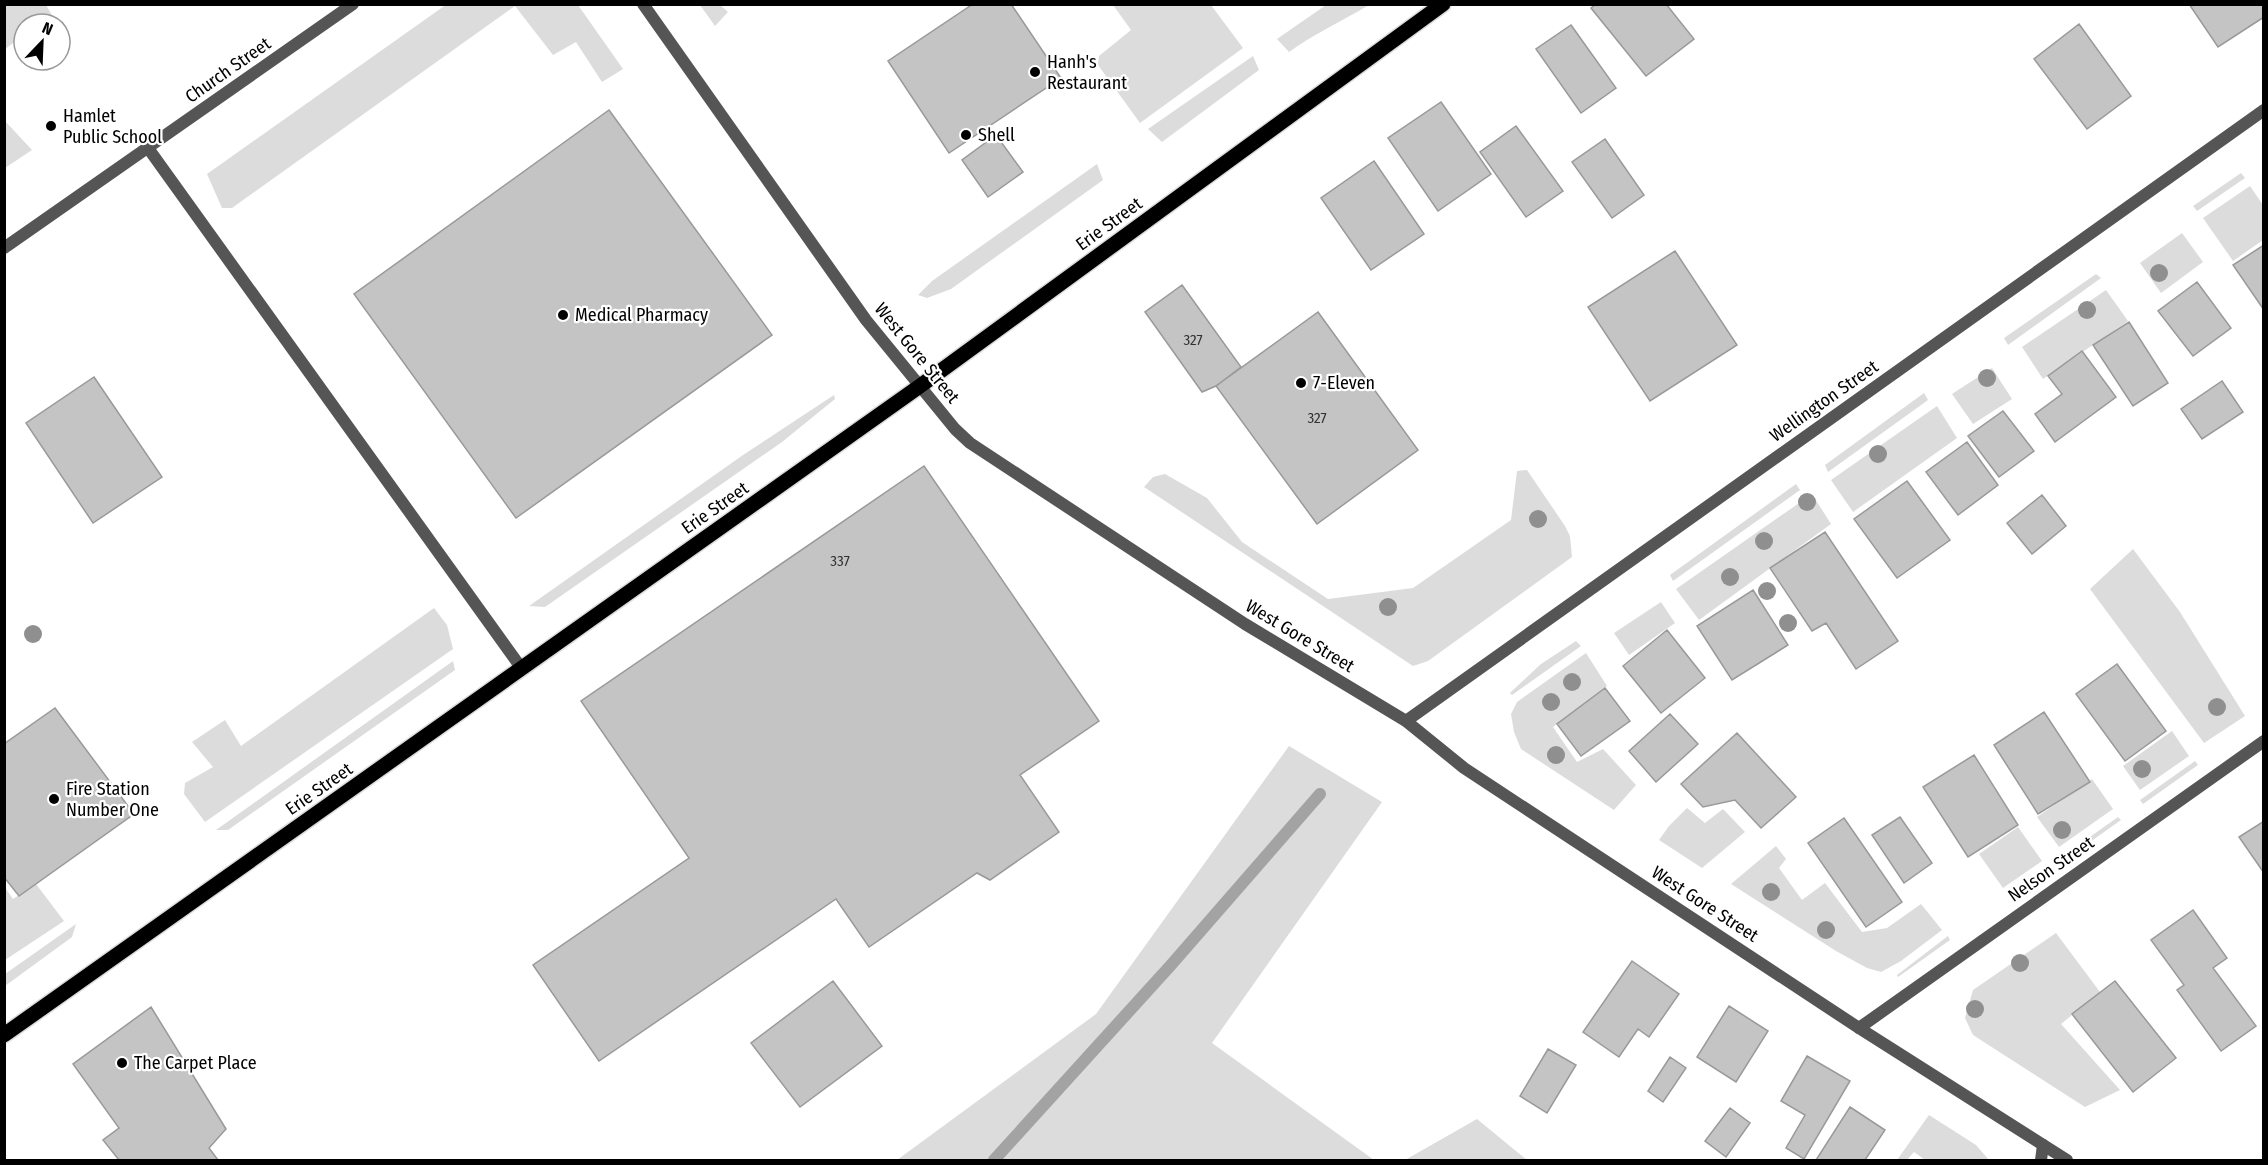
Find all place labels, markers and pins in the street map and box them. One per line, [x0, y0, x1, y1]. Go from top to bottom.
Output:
place label: Hanh's Restaurant [1047, 51, 1127, 94]
marker: Hanh's Restaurant [1028, 65, 1042, 79]
place label: Hamlet Public School [63, 105, 162, 148]
marker: Hamlet Public School [44, 119, 58, 133]
place label: Shell [978, 124, 1015, 146]
marker: Shell [959, 128, 973, 142]
place label: Medical Pharmacy [575, 304, 708, 326]
marker: Medical Pharmacy [556, 308, 570, 322]
place label: 7-Eleven [1313, 372, 1375, 394]
marker: 7-Eleven [1294, 376, 1308, 390]
place label: Fire Station Number One [66, 778, 159, 821]
marker: Fire Station Number One [47, 792, 61, 806]
place label: The Carpet Place [134, 1052, 257, 1074]
marker: The Carpet Place [115, 1056, 129, 1070]

